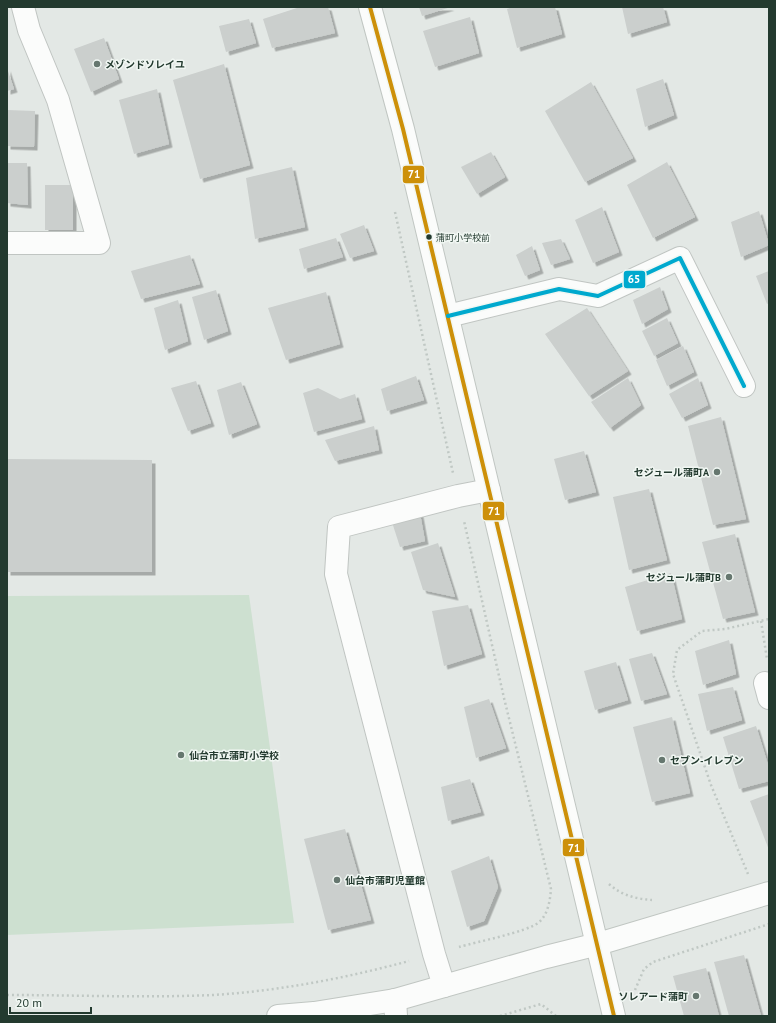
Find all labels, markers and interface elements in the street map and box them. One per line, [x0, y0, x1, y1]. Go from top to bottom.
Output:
place label: メゾンドソレイユ [105, 58, 185, 71]
marker: メゾンドソレイユ [92, 59, 102, 69]
line badge: 71 [402, 165, 425, 184]
text: 71 [408, 167, 420, 181]
marker: 蒲町小学校前 [424, 232, 434, 242]
place label: 蒲町小学校前 [436, 232, 490, 243]
line badge: 65 [623, 270, 646, 289]
text: 65 [628, 272, 640, 286]
place label: セジュール蒲町A [634, 466, 710, 479]
marker: セジュール蒲町A [712, 467, 722, 477]
line badge: 71 [482, 501, 505, 521]
text: 71 [488, 504, 500, 518]
place label: セジュール蒲町B [646, 571, 721, 584]
marker: セジュール蒲町B [724, 572, 734, 582]
place label: 仙台市立蒲町小学校 [189, 749, 279, 762]
marker: 仙台市立蒲町小学校 [176, 750, 186, 760]
place label: セブン-イレブン [670, 754, 744, 767]
marker: セブン-イレブン [657, 755, 667, 765]
line badge: 71 [562, 838, 585, 857]
text: 71 [568, 841, 580, 855]
place label: 仙台市蒲町児童館 [345, 874, 425, 887]
marker: 仙台市蒲町児童館 [332, 875, 342, 885]
scale bar [10, 989, 91, 1015]
place label: ソレアード蒲町 [619, 990, 688, 1003]
marker: ソレアード蒲町 [691, 991, 701, 1001]
text: 20 m [16, 995, 42, 1010]

